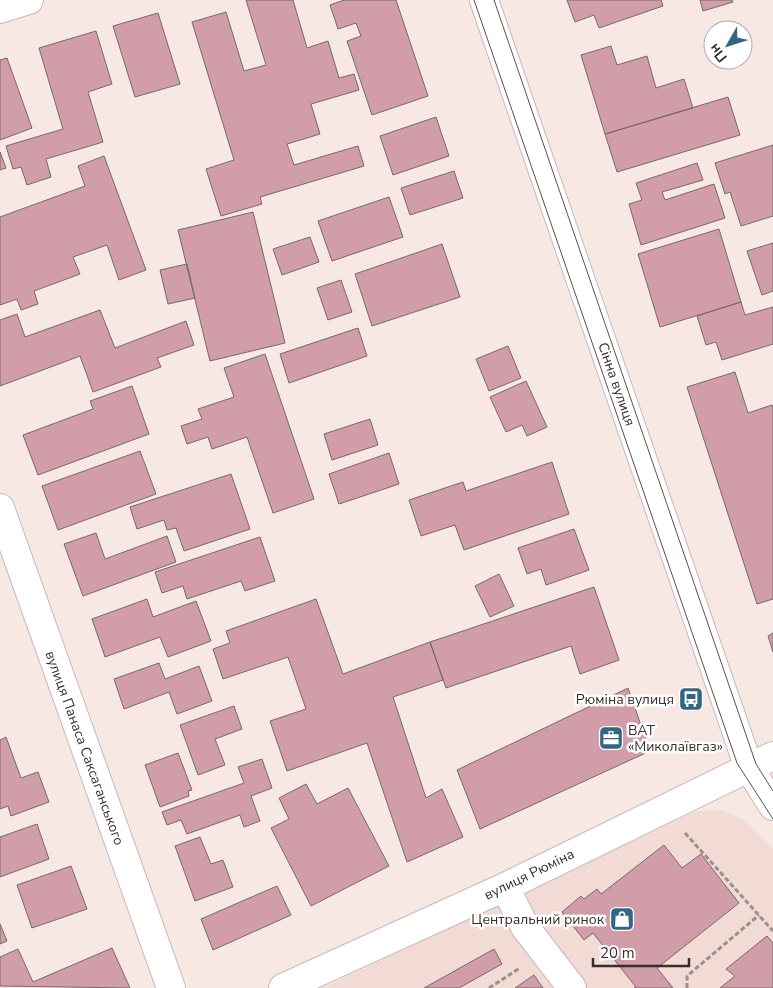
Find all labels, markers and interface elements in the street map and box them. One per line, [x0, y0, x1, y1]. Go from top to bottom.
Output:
north arrow [703, 20, 753, 70]
text: Пн [705, 39, 732, 66]
street label: Сінна вулиця [593, 340, 640, 428]
street label: вулиця Панаса Саксаганського [40, 648, 129, 848]
bus stop icon: Рюміна вулиця [678, 686, 704, 712]
place label: Рюміна вулиця [576, 690, 674, 709]
place label: ВАТ «Миколаївгаз» [628, 721, 723, 756]
office icon: ВАТ «Миколаївгаз» [598, 725, 624, 751]
street label: вулиця Рюміна [481, 844, 578, 905]
shop icon: Центральний ринок [609, 906, 635, 932]
place label: Центральний ринок [471, 910, 605, 929]
scale bar [593, 936, 689, 968]
text: 20 m [600, 943, 635, 963]

